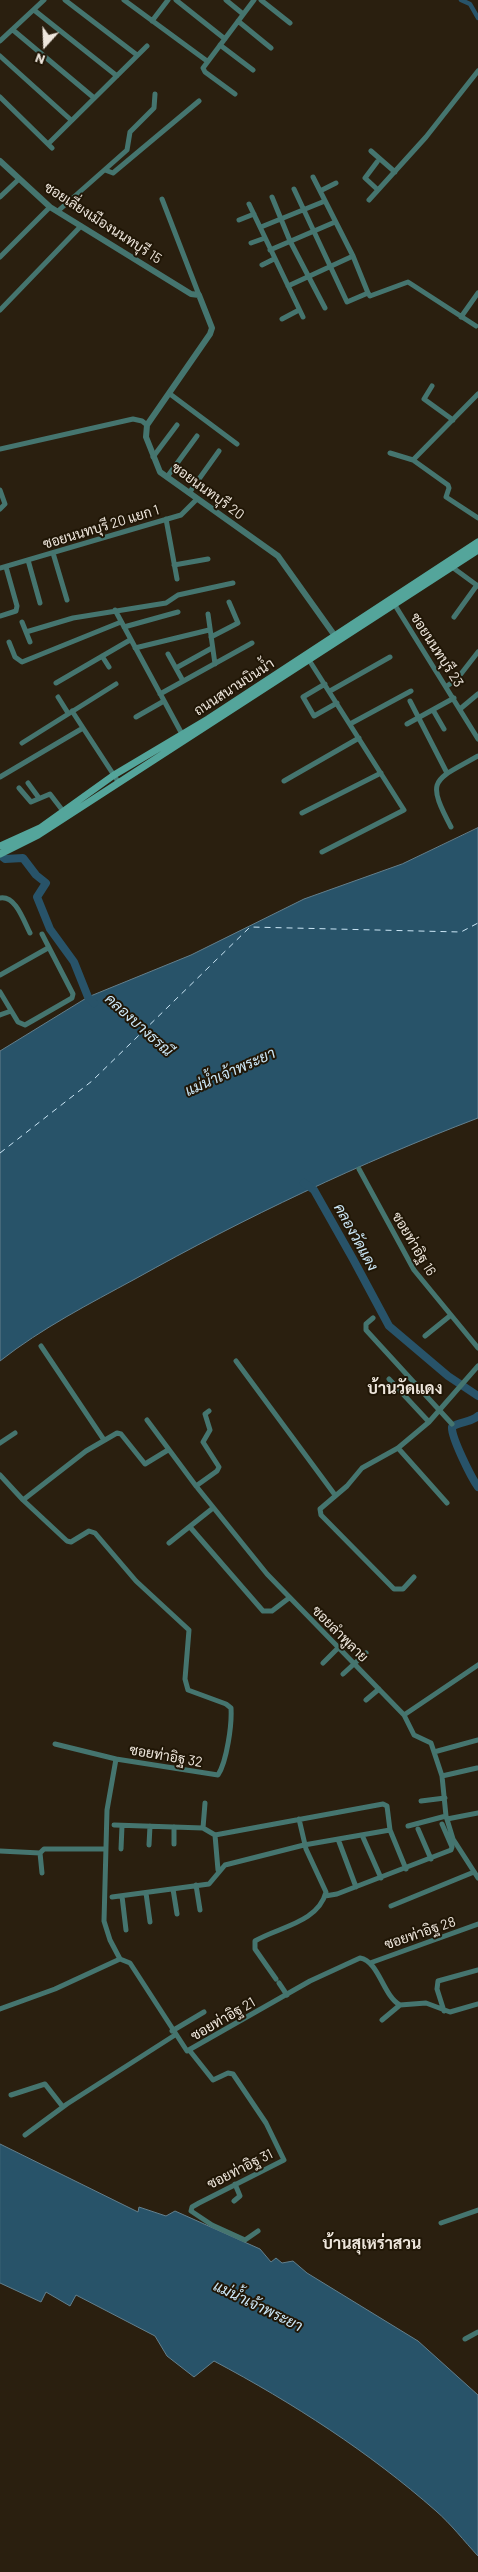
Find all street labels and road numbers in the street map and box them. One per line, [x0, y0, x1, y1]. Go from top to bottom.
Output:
street label: ซอยเลี่ยงเมืองนนทบุรี 15 [41, 179, 165, 267]
street label: ซอยนนทบุรี 20 [168, 459, 248, 523]
street label: ซอยนนทบุรี 20 แยก 1 [41, 501, 161, 553]
street label: ซอยนนทบุรี 23 [407, 610, 467, 690]
street label: ถนนสนามบินน้ำ [191, 655, 277, 719]
street label: ซอยท่าอิฐ 16 [388, 1209, 440, 1279]
street label: ซอยลำพูลาย [308, 1602, 372, 1666]
street label: ซอยท่าอิฐ 32 [128, 1741, 204, 1771]
street label: ซอยท่าอิฐ 28 [382, 1913, 458, 1953]
street label: ซอยท่าอิฐ 21 [188, 1994, 258, 2044]
street label: ซอยท่าอิฐ 31 [204, 2145, 276, 2193]

